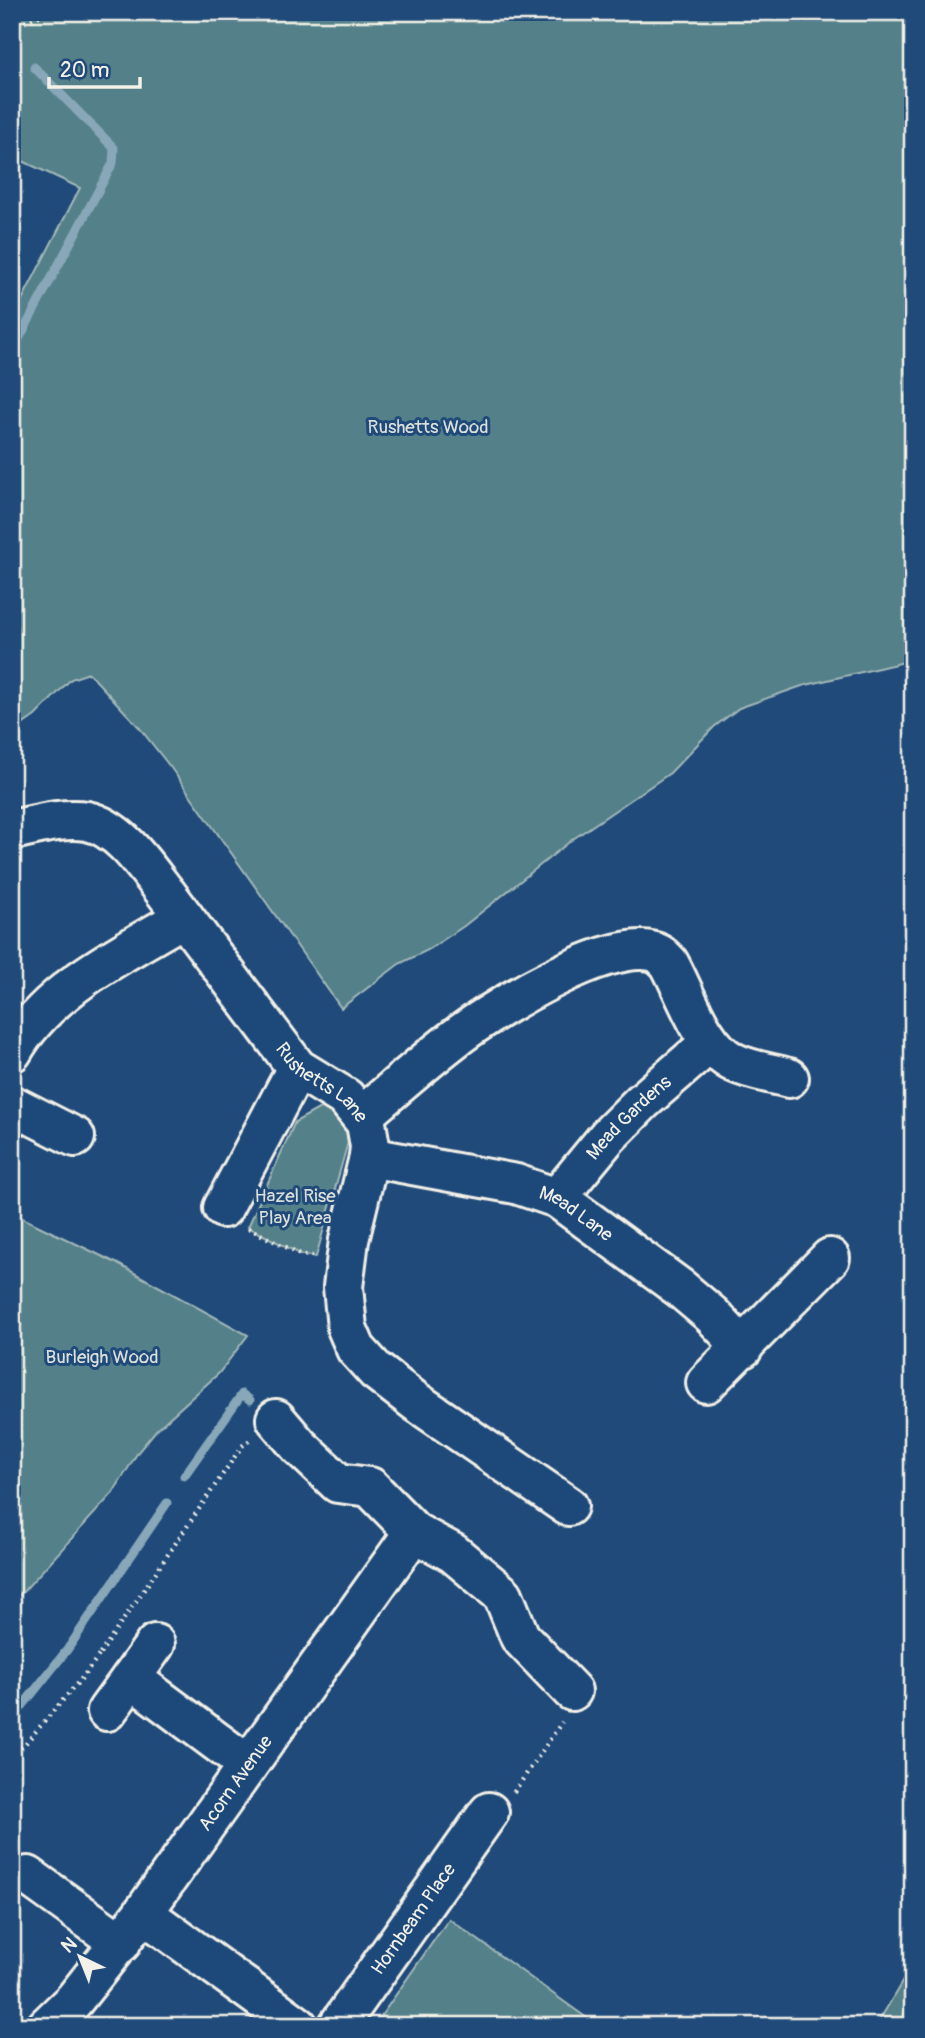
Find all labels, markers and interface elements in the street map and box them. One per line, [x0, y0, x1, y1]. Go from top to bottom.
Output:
scale bar [49, 46, 140, 90]
text: 20 m [60, 57, 109, 84]
park label: Rushetts Wood [367, 415, 489, 439]
street label: Rushetts Lane [270, 1038, 373, 1128]
street label: Mead Gardens [581, 1070, 677, 1165]
street label: Mead Lane [536, 1181, 618, 1247]
park label: Hazel Rise Play Area [254, 1184, 336, 1230]
park label: Burleigh Wood [45, 1345, 159, 1369]
street label: Acorn Avenue [193, 1730, 278, 1836]
street label: Hornbeam Place [366, 1858, 462, 1980]
north arrow [46, 1923, 116, 1993]
text: N [56, 1932, 82, 1958]

